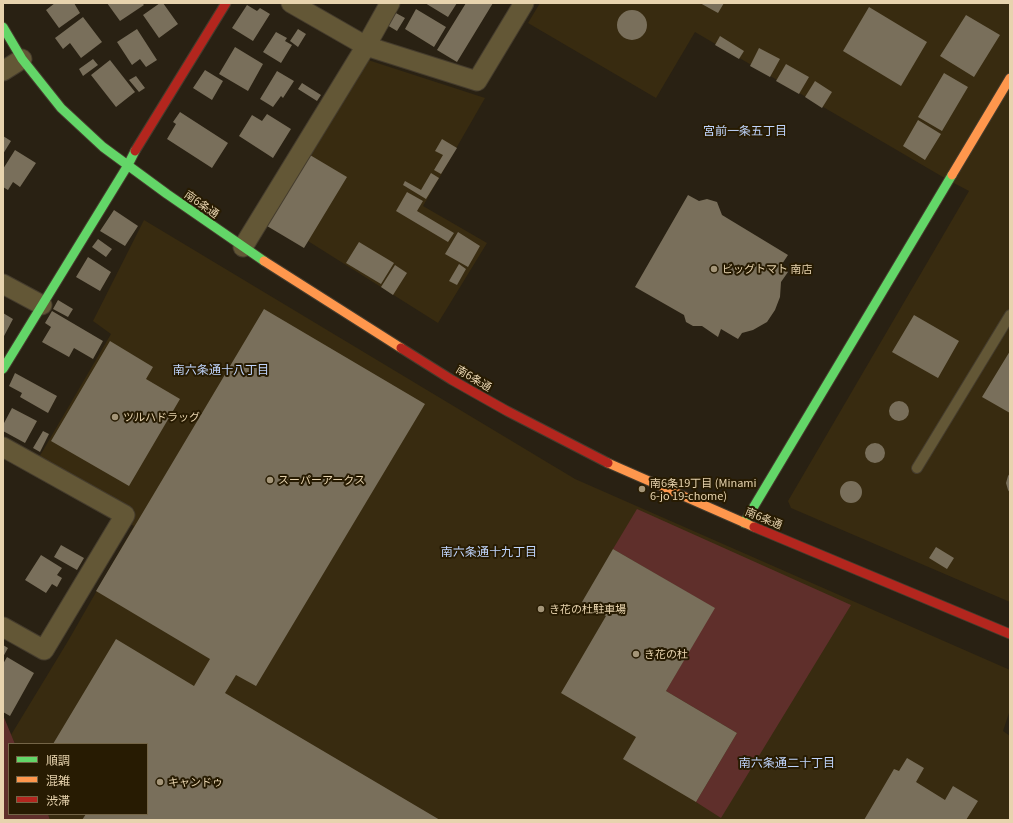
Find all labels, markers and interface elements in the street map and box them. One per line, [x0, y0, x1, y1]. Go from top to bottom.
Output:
district label: 宮前一条五丁目 [703, 123, 787, 137]
street label: 南6条通 [182, 187, 222, 221]
place label: ビッグトマト 南店 [722, 262, 812, 276]
marker: ビッグトマト 南店 [709, 264, 719, 274]
district label: 南六条通十八丁目 [173, 362, 269, 376]
street label: 南6条通 [454, 363, 494, 393]
place label: ツルハドラッグ [123, 410, 200, 424]
marker: ツルハドラッグ [110, 412, 120, 422]
place label: スーパーアークス [278, 473, 365, 487]
marker: スーパーアークス [265, 475, 275, 485]
place label: 南6条19丁目 (Minami 6-jo 19-chome) [650, 476, 757, 502]
marker: 南6条19丁目 (Minami 6-jo 19-chome) [637, 484, 647, 494]
street label: 南6条通 [743, 505, 785, 531]
district label: 南六条通十九丁目 [441, 544, 537, 558]
place label: き花の杜駐車場 [549, 602, 626, 616]
marker: き花の杜駐車場 [536, 604, 546, 614]
place label: き花の杜 [644, 647, 688, 661]
marker: き花の杜 [631, 649, 641, 659]
legend [8, 743, 148, 815]
text: 順調 [46, 751, 70, 768]
district label: 南六条通二十丁目 [739, 755, 835, 769]
text: 混雑 [46, 771, 70, 788]
place label: キャンドゥ [168, 775, 223, 789]
marker: キャンドゥ [155, 777, 165, 787]
text: 渋滞 [46, 791, 70, 808]

